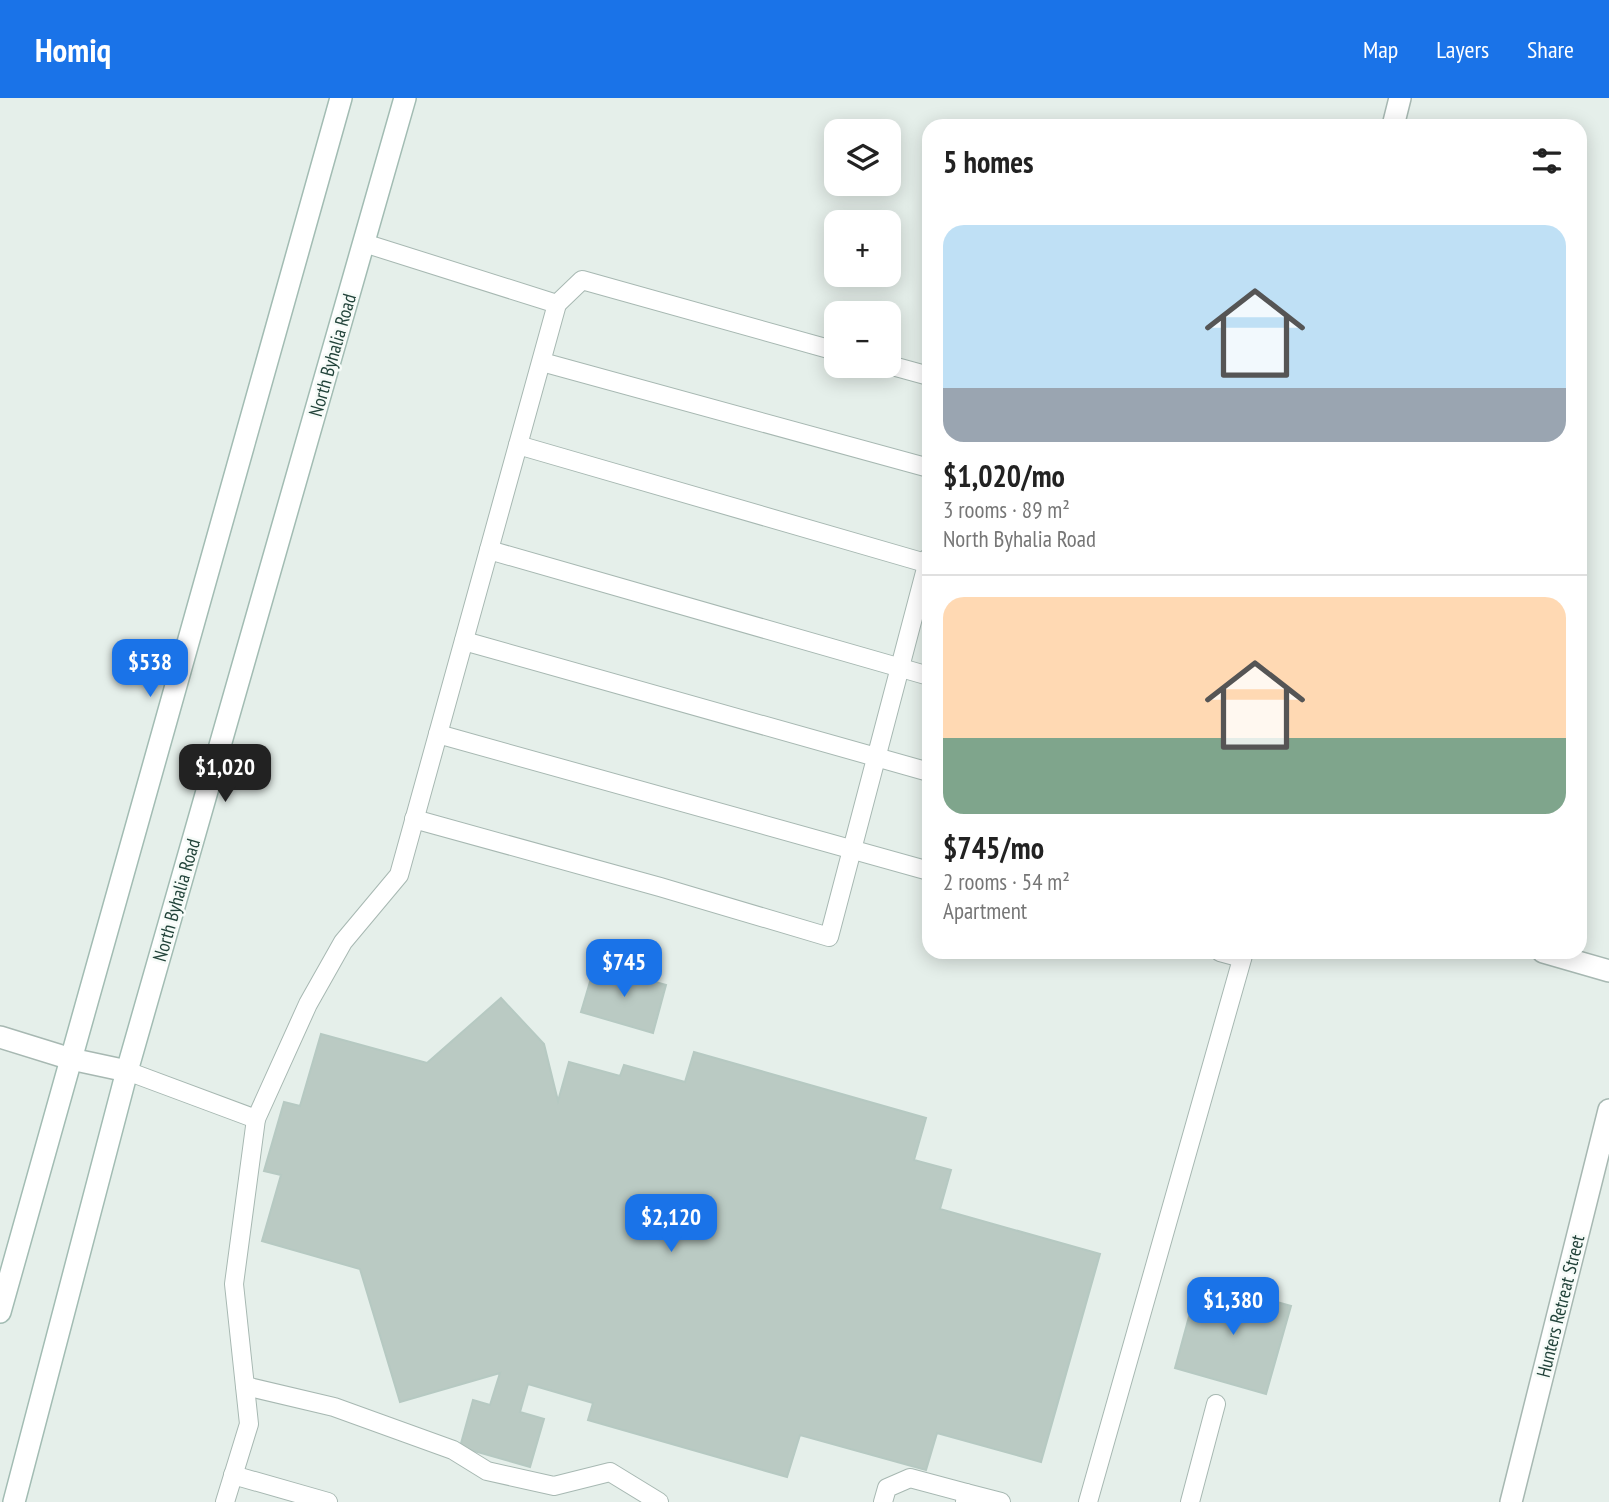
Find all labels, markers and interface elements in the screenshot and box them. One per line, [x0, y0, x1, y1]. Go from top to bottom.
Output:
text: Homiq [35, 28, 111, 71]
text: Map [1363, 34, 1398, 65]
text: Layers [1436, 34, 1489, 65]
text: Share [1527, 34, 1574, 65]
map controls [824, 119, 901, 378]
button: layers [824, 119, 901, 196]
text: 5 homes [943, 142, 1034, 181]
icon: filters [1528, 142, 1566, 180]
button: + [824, 210, 901, 287]
icon: home [1192, 270, 1318, 396]
street label: North Byhalia Road [303, 291, 361, 419]
button: − [824, 301, 901, 378]
text: $1,020/mo [943, 456, 1065, 495]
text: 3 rooms · 89 m² [943, 495, 1070, 524]
text: North Byhalia Road [943, 524, 1096, 553]
pin: $538 [109, 640, 191, 699]
icon: home [1192, 642, 1318, 768]
text: $538 [128, 647, 172, 676]
pin: $1,020 [168, 744, 282, 804]
text: $1,020 [195, 752, 255, 781]
text: $745/mo [943, 828, 1044, 867]
street label: North Byhalia Road [147, 836, 205, 964]
text: 2 rooms · 54 m² [943, 867, 1070, 896]
text: Apartment [943, 896, 1027, 925]
pin: $745 [583, 940, 665, 999]
text: $745 [602, 947, 646, 976]
pin: $2,120 [614, 1194, 728, 1254]
text: $2,120 [641, 1202, 701, 1231]
street label: Hunters Retreat Street [1531, 1232, 1589, 1380]
pin: $1,380 [1176, 1278, 1290, 1337]
text: $1,380 [1203, 1285, 1263, 1314]

